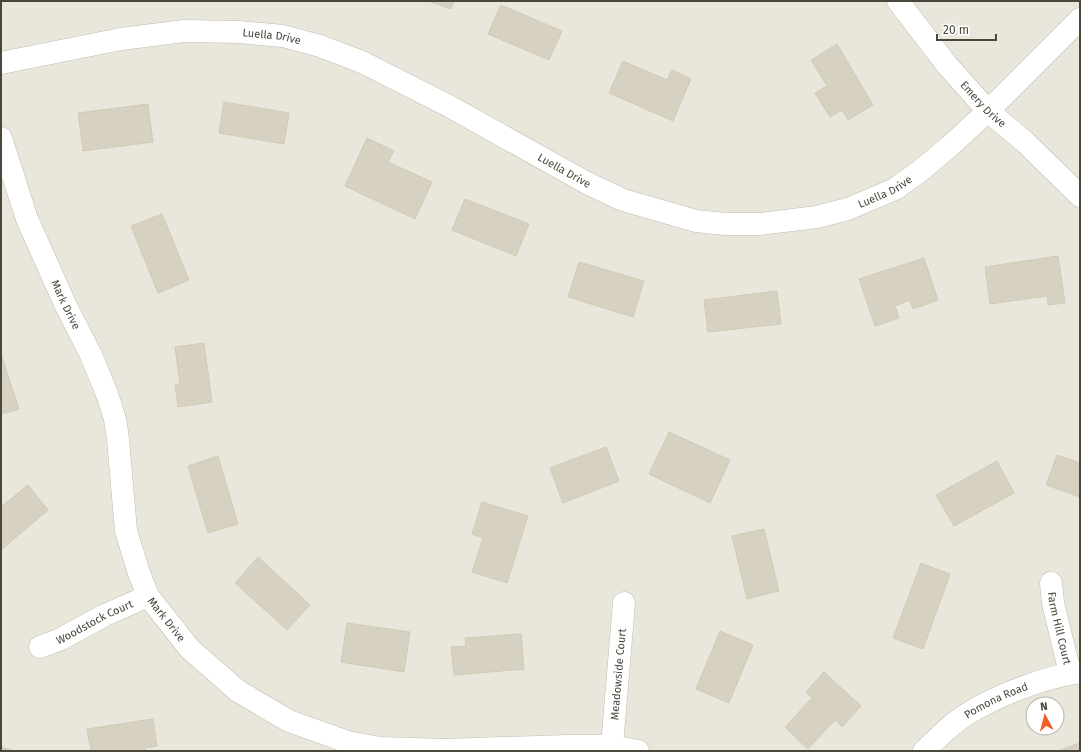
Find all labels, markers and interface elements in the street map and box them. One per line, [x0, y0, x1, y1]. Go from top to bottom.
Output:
scale bar [937, 16, 996, 42]
text: 20 m [943, 23, 969, 37]
street label: Luella Drive [242, 26, 302, 47]
street label: Emery Drive [958, 78, 1009, 130]
street label: Luella Drive [536, 150, 593, 190]
street label: Luella Drive [856, 173, 914, 211]
street label: Mark Drive [49, 278, 83, 331]
street label: Farm Hill Court [1045, 591, 1074, 666]
street label: Mark Drive [145, 595, 188, 644]
street label: Woodstock Court [54, 597, 135, 647]
street label: Meadowside Court [608, 628, 628, 721]
street label: Pomona Road [962, 680, 1030, 721]
north arrow [1025, 696, 1065, 736]
text: N [1039, 700, 1048, 713]

